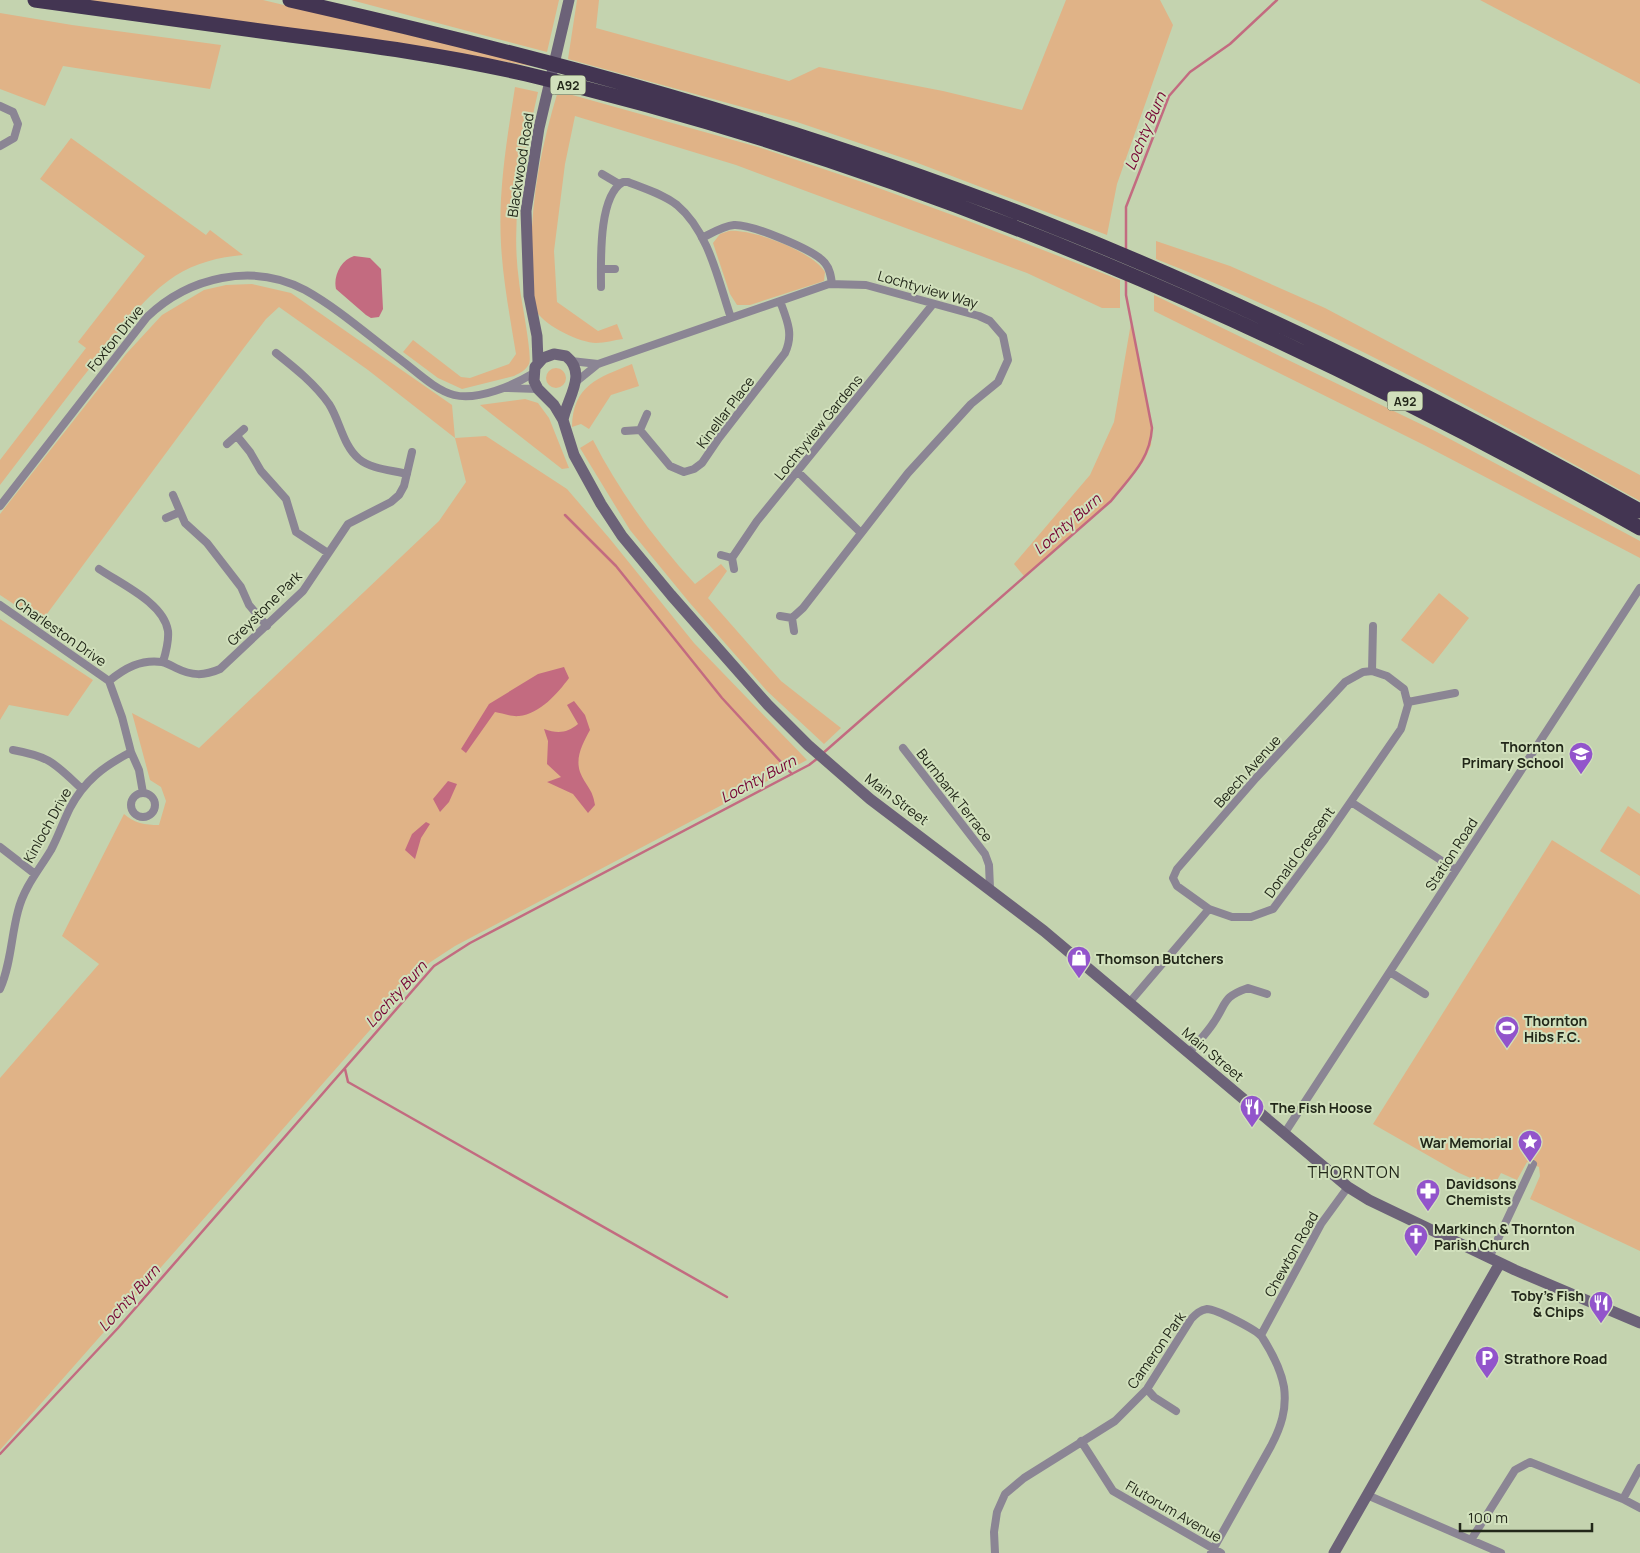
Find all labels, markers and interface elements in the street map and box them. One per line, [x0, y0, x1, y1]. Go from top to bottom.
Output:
road number: A92 [550, 76, 586, 94]
water label: Lochty Burn [1119, 88, 1171, 173]
street label: Blackwood Road [502, 111, 538, 219]
street label: Lochtyview Way [876, 266, 981, 313]
street label: Foxton Drive [82, 301, 148, 375]
street label: Lochtyview Gardens [770, 370, 866, 484]
street label: Kinellar Place [692, 372, 758, 452]
road number: A92 [1388, 392, 1422, 411]
water label: Lochty Burn [1029, 488, 1106, 559]
street label: Greystone Park [223, 566, 306, 649]
street label: Charleston Drive [12, 593, 110, 671]
street label: Beech Avenue [1209, 731, 1285, 811]
place label: Thornton Primary School [1462, 737, 1564, 772]
school or university icon: Thornton Primary School [1568, 741, 1594, 775]
street label: Burnbank Terrace [913, 745, 997, 845]
water label: Lochty Burn [716, 750, 800, 808]
street label: Main Street [861, 769, 933, 829]
street label: Kinloch Drive [19, 784, 75, 866]
street label: Donald Crescent [1260, 802, 1339, 901]
street label: Station Road [1420, 814, 1482, 894]
shop icon: Thomson Butchers [1066, 945, 1092, 979]
place label: Thomson Butchers [1096, 949, 1224, 968]
water label: Lochty Burn [360, 955, 432, 1032]
place label: Thornton Hibs F.C. [1524, 1011, 1587, 1046]
sports icon: Thornton Hibs F.C. [1494, 1015, 1520, 1049]
street label: Main Street [1178, 1023, 1248, 1086]
restaurant icon: The Fish Hoose [1239, 1094, 1265, 1128]
place label: The Fish Hoose [1270, 1098, 1372, 1117]
place icon: War Memorial [1517, 1129, 1543, 1163]
place label: War Memorial [1420, 1133, 1512, 1152]
district label: THORNTON [1307, 1161, 1401, 1183]
place label: Davidsons Chemists [1446, 1174, 1517, 1209]
pharmacy icon: Davidsons Chemists [1415, 1178, 1441, 1212]
street label: Chewton Road [1260, 1208, 1322, 1300]
place label: Markinch & Thornton Parish Church [1434, 1219, 1575, 1254]
church icon: Markinch & Thornton Parish Church [1403, 1223, 1429, 1257]
water label: Lochty Burn [93, 1259, 165, 1336]
place label: Toby's Fish & Chips [1511, 1286, 1584, 1321]
restaurant icon: Toby's Fish & Chips [1588, 1290, 1614, 1324]
street label: Cameron Park [1122, 1307, 1190, 1392]
parking icon: Strathore Road [1474, 1345, 1500, 1379]
place label: Strathore Road [1504, 1349, 1607, 1368]
street label: Flutorum Avenue [1122, 1476, 1226, 1546]
scale bar [1460, 1500, 1592, 1532]
text: 100 m [1468, 1507, 1508, 1528]

